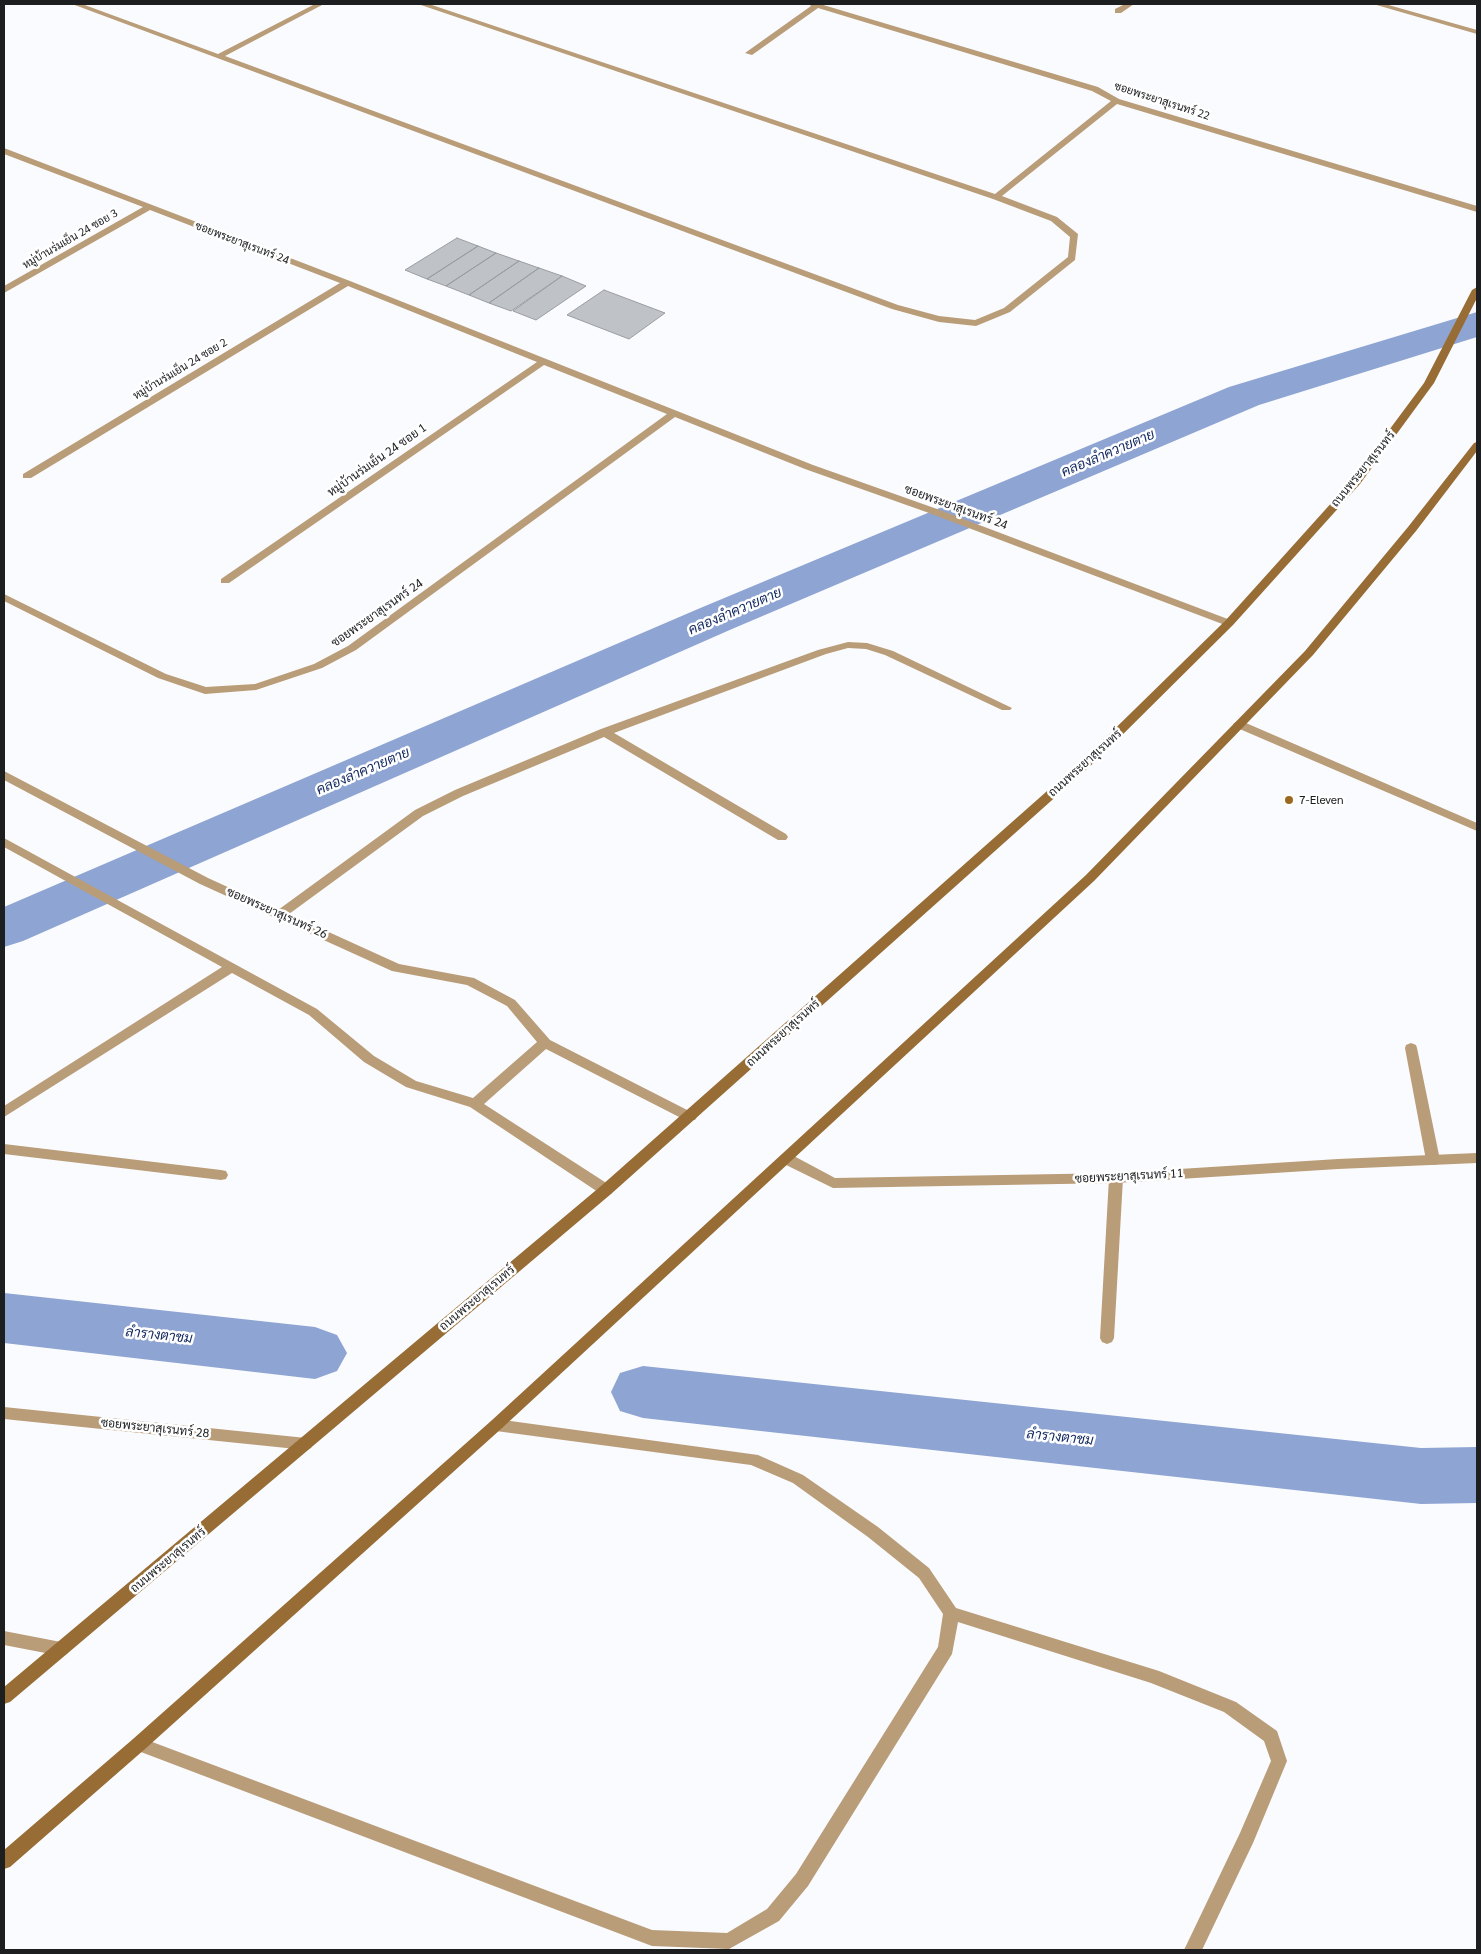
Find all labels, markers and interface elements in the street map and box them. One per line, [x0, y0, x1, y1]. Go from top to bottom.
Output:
street label: ซอยพระยาสุเรนทร์ 22 [1113, 79, 1211, 123]
street label: หมู่บ้านร่มเย็น 24 ซอย 3 [20, 206, 120, 272]
street label: ซอยพระยาสุเรนทร์ 24 [193, 219, 291, 267]
street label: หมู่บ้านร่มเย็น 24 ซอย 2 [130, 336, 230, 402]
street label: หมู่บ้านร่มเย็น 24 ซอย 1 [325, 420, 429, 500]
water label: คลองลำควายตาย [1059, 426, 1157, 480]
street label: ถนนพระยาสุเรนทร์ [1328, 428, 1398, 510]
street label: ซอยพระยาสุเรนทร์ 24 [902, 482, 1010, 532]
street label: ซอยพระยาสุเรนทร์ 24 [328, 576, 426, 650]
water label: คลองลำควายตาย [686, 584, 784, 638]
street label: ถนนพระยาสุเรนทร์ [1045, 726, 1125, 800]
water label: คลองลำควายตาย [314, 744, 412, 798]
place label: 7-Eleven [1299, 793, 1344, 807]
marker: 7-Eleven [1283, 794, 1295, 806]
street label: ซอยพระยาสุเรนทร์ 26 [224, 884, 330, 942]
street label: ถนนพระยาสุเรนทร์ [743, 996, 823, 1070]
street label: ซอยพระยาสุเรนทร์ 11 [1074, 1166, 1184, 1186]
street label: ถนนพระยาสุเรนทร์ [437, 1262, 517, 1334]
water label: ลำรางตาชม [125, 1323, 193, 1347]
street label: ซอยพระยาสุเรนทร์ 28 [100, 1415, 210, 1441]
water label: ลำรางตาชม [1026, 1425, 1094, 1449]
street label: ถนนพระยาสุเรนทร์ [128, 1524, 208, 1596]

